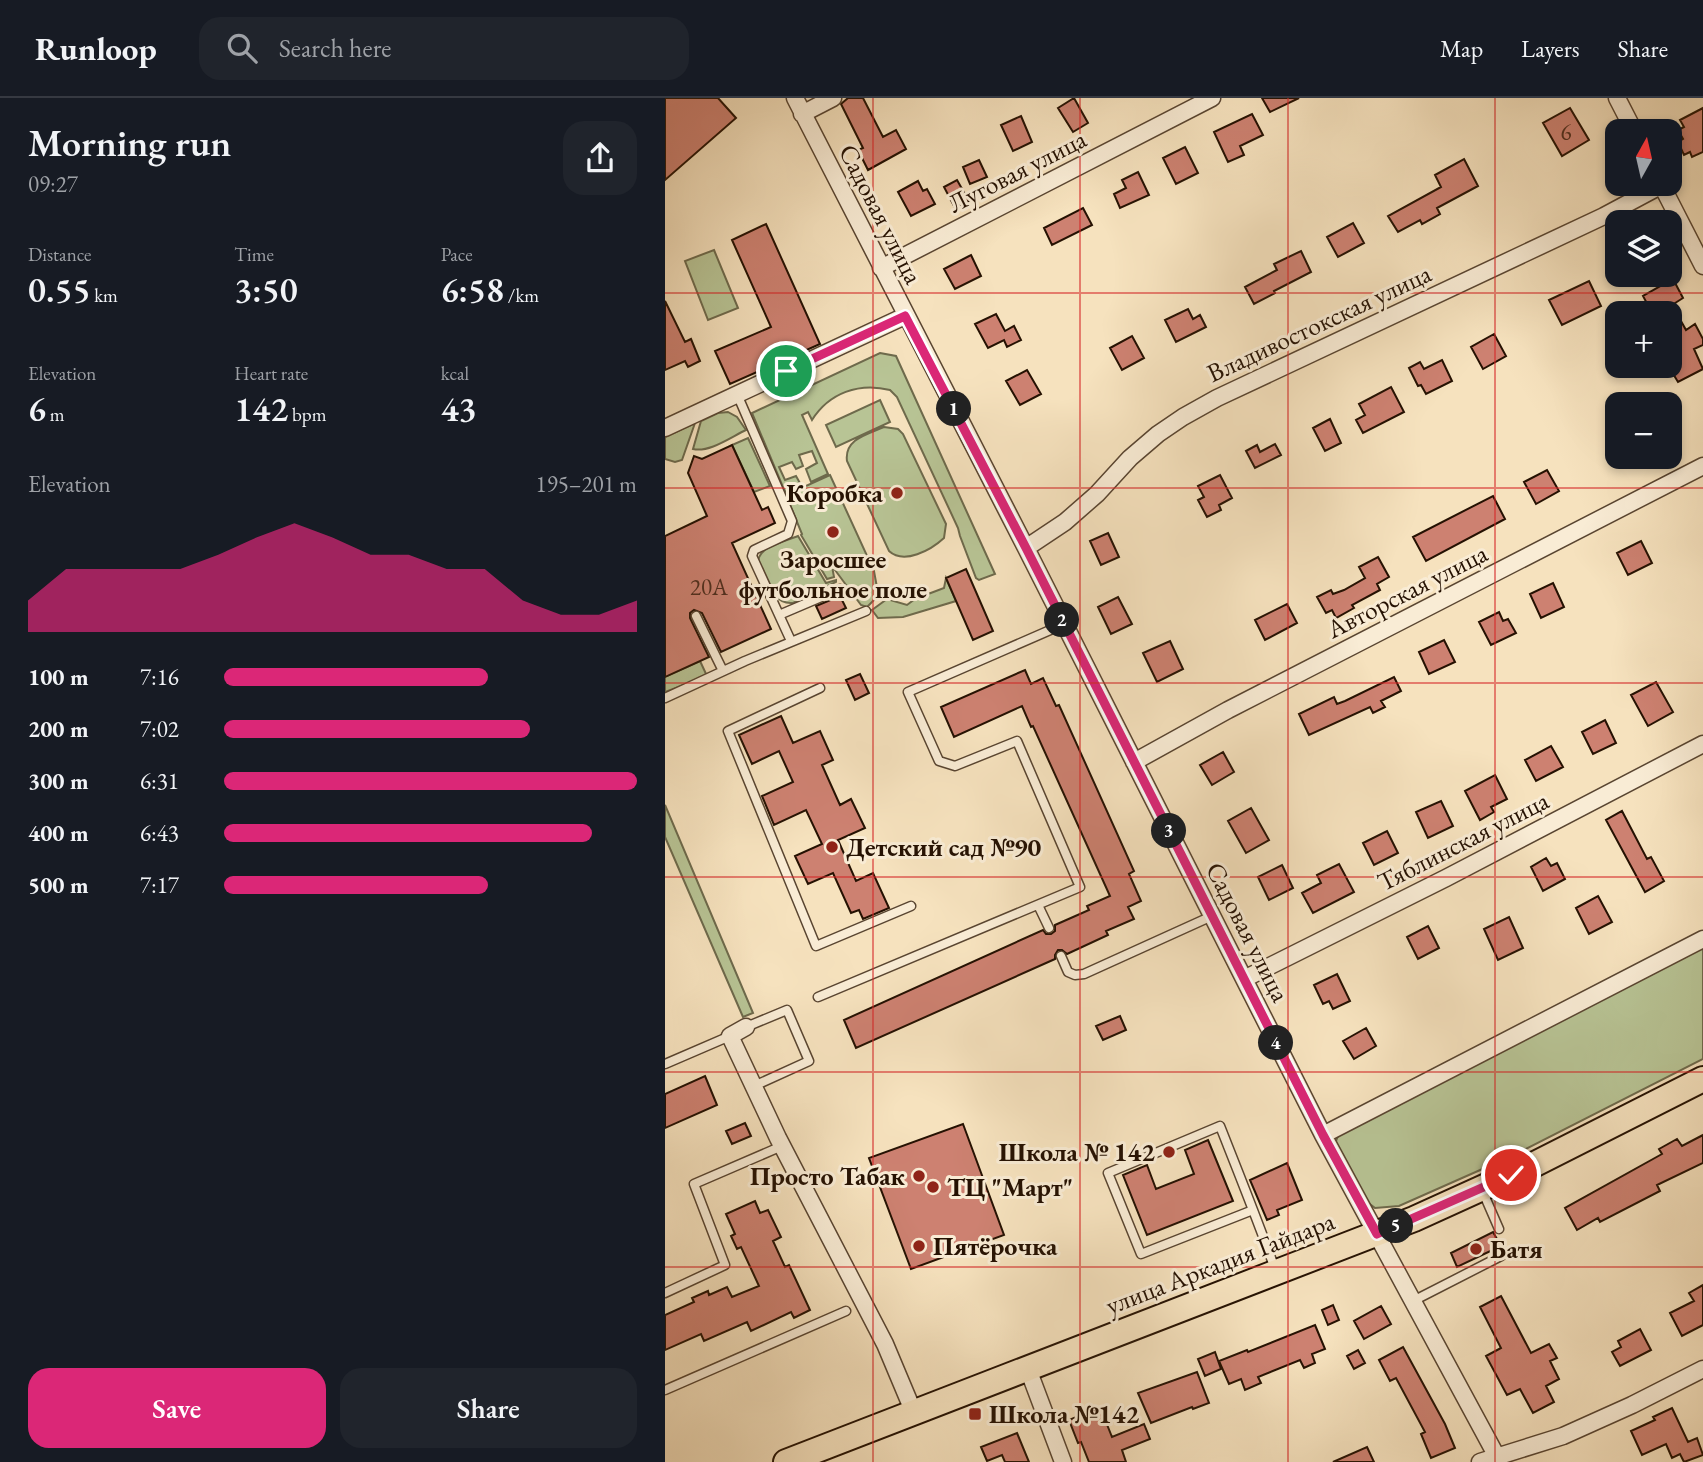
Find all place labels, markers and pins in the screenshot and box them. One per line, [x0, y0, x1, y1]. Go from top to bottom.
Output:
pin [756, 341, 816, 401]
pin: 1 [937, 392, 971, 426]
place label: Коробка [786, 476, 884, 510]
marker: Коробка [889, 485, 905, 501]
marker: Заросшее футбольное поле [825, 524, 841, 540]
place label: Заросшее футбольное поле [739, 542, 927, 606]
pin: 2 [1045, 602, 1079, 638]
pin: 3 [1151, 814, 1187, 848]
place label: Детский сад №90 [846, 830, 1042, 864]
marker: Детский сад №90 [824, 839, 840, 855]
pin: 4 [1259, 1026, 1293, 1060]
place label: Школа № 142 [999, 1135, 1155, 1169]
marker: Школа № 142 [1161, 1144, 1177, 1160]
pin [1481, 1145, 1541, 1205]
place label: Просто Табак [750, 1159, 906, 1193]
marker: Просто Табак [911, 1168, 927, 1184]
place label: ТЦ "Март" [947, 1170, 1073, 1204]
marker: ТЦ "Март" [925, 1179, 941, 1195]
pin: 5 [1379, 1208, 1413, 1244]
place label: Пятёрочка [933, 1229, 1058, 1263]
place label: Батя [1490, 1232, 1543, 1266]
marker: Пятёрочка [911, 1238, 927, 1254]
marker: Батя [1468, 1241, 1484, 1257]
place label: Школа №142 [989, 1397, 1139, 1431]
marker: Школа №142 [967, 1406, 983, 1422]

